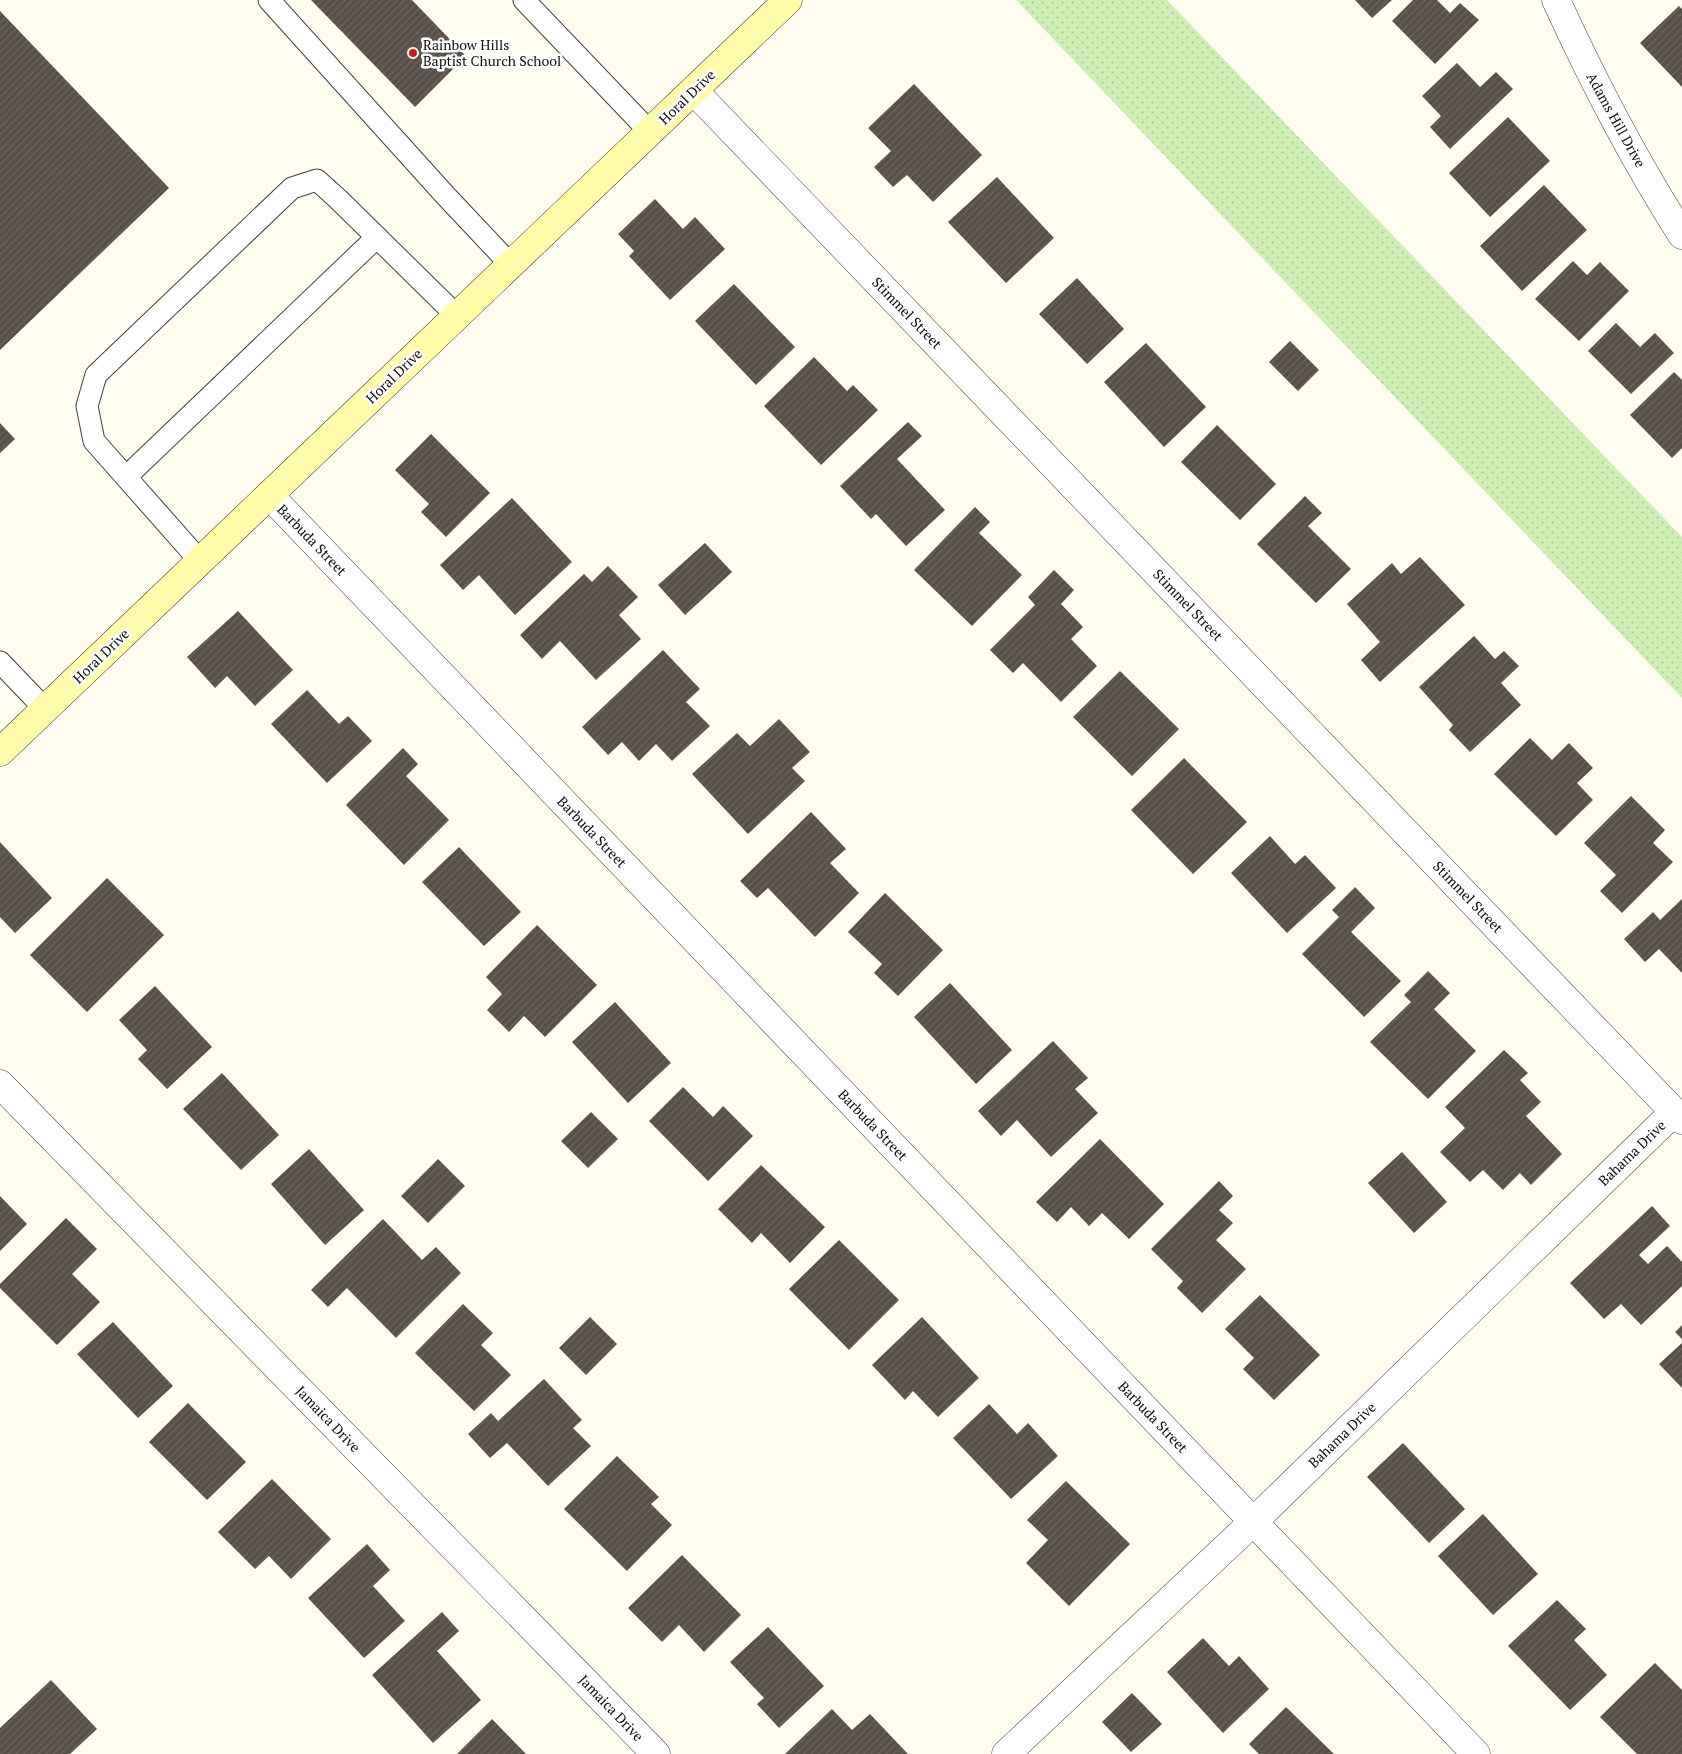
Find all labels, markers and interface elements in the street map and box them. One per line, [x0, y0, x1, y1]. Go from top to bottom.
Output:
place label: Rainbow Hills Baptist Church School [423, 35, 561, 70]
marker: Rainbow Hills Baptist Church School [407, 47, 419, 59]
street label: Horal Drive [654, 65, 719, 128]
street label: Adams Hill Drive [1583, 69, 1650, 171]
street label: Stimmel Street [868, 273, 947, 353]
street label: Horal Drive [361, 344, 426, 407]
street label: Barbuda Street [273, 500, 352, 580]
street label: Stimmel Street [1149, 565, 1228, 645]
street label: Horal Drive [68, 624, 133, 687]
street label: Barbuda Street [553, 792, 632, 872]
street label: Stimmel Street [1429, 857, 1508, 937]
street label: Barbuda Street [834, 1085, 913, 1165]
street label: Bahama Drive [1594, 1116, 1670, 1190]
street label: Barbuda Street [1114, 1377, 1193, 1457]
street label: Jamaica Drive [292, 1381, 365, 1456]
street label: Bahama Drive [1304, 1398, 1380, 1472]
street label: Jamaica Drive [575, 1670, 648, 1745]

